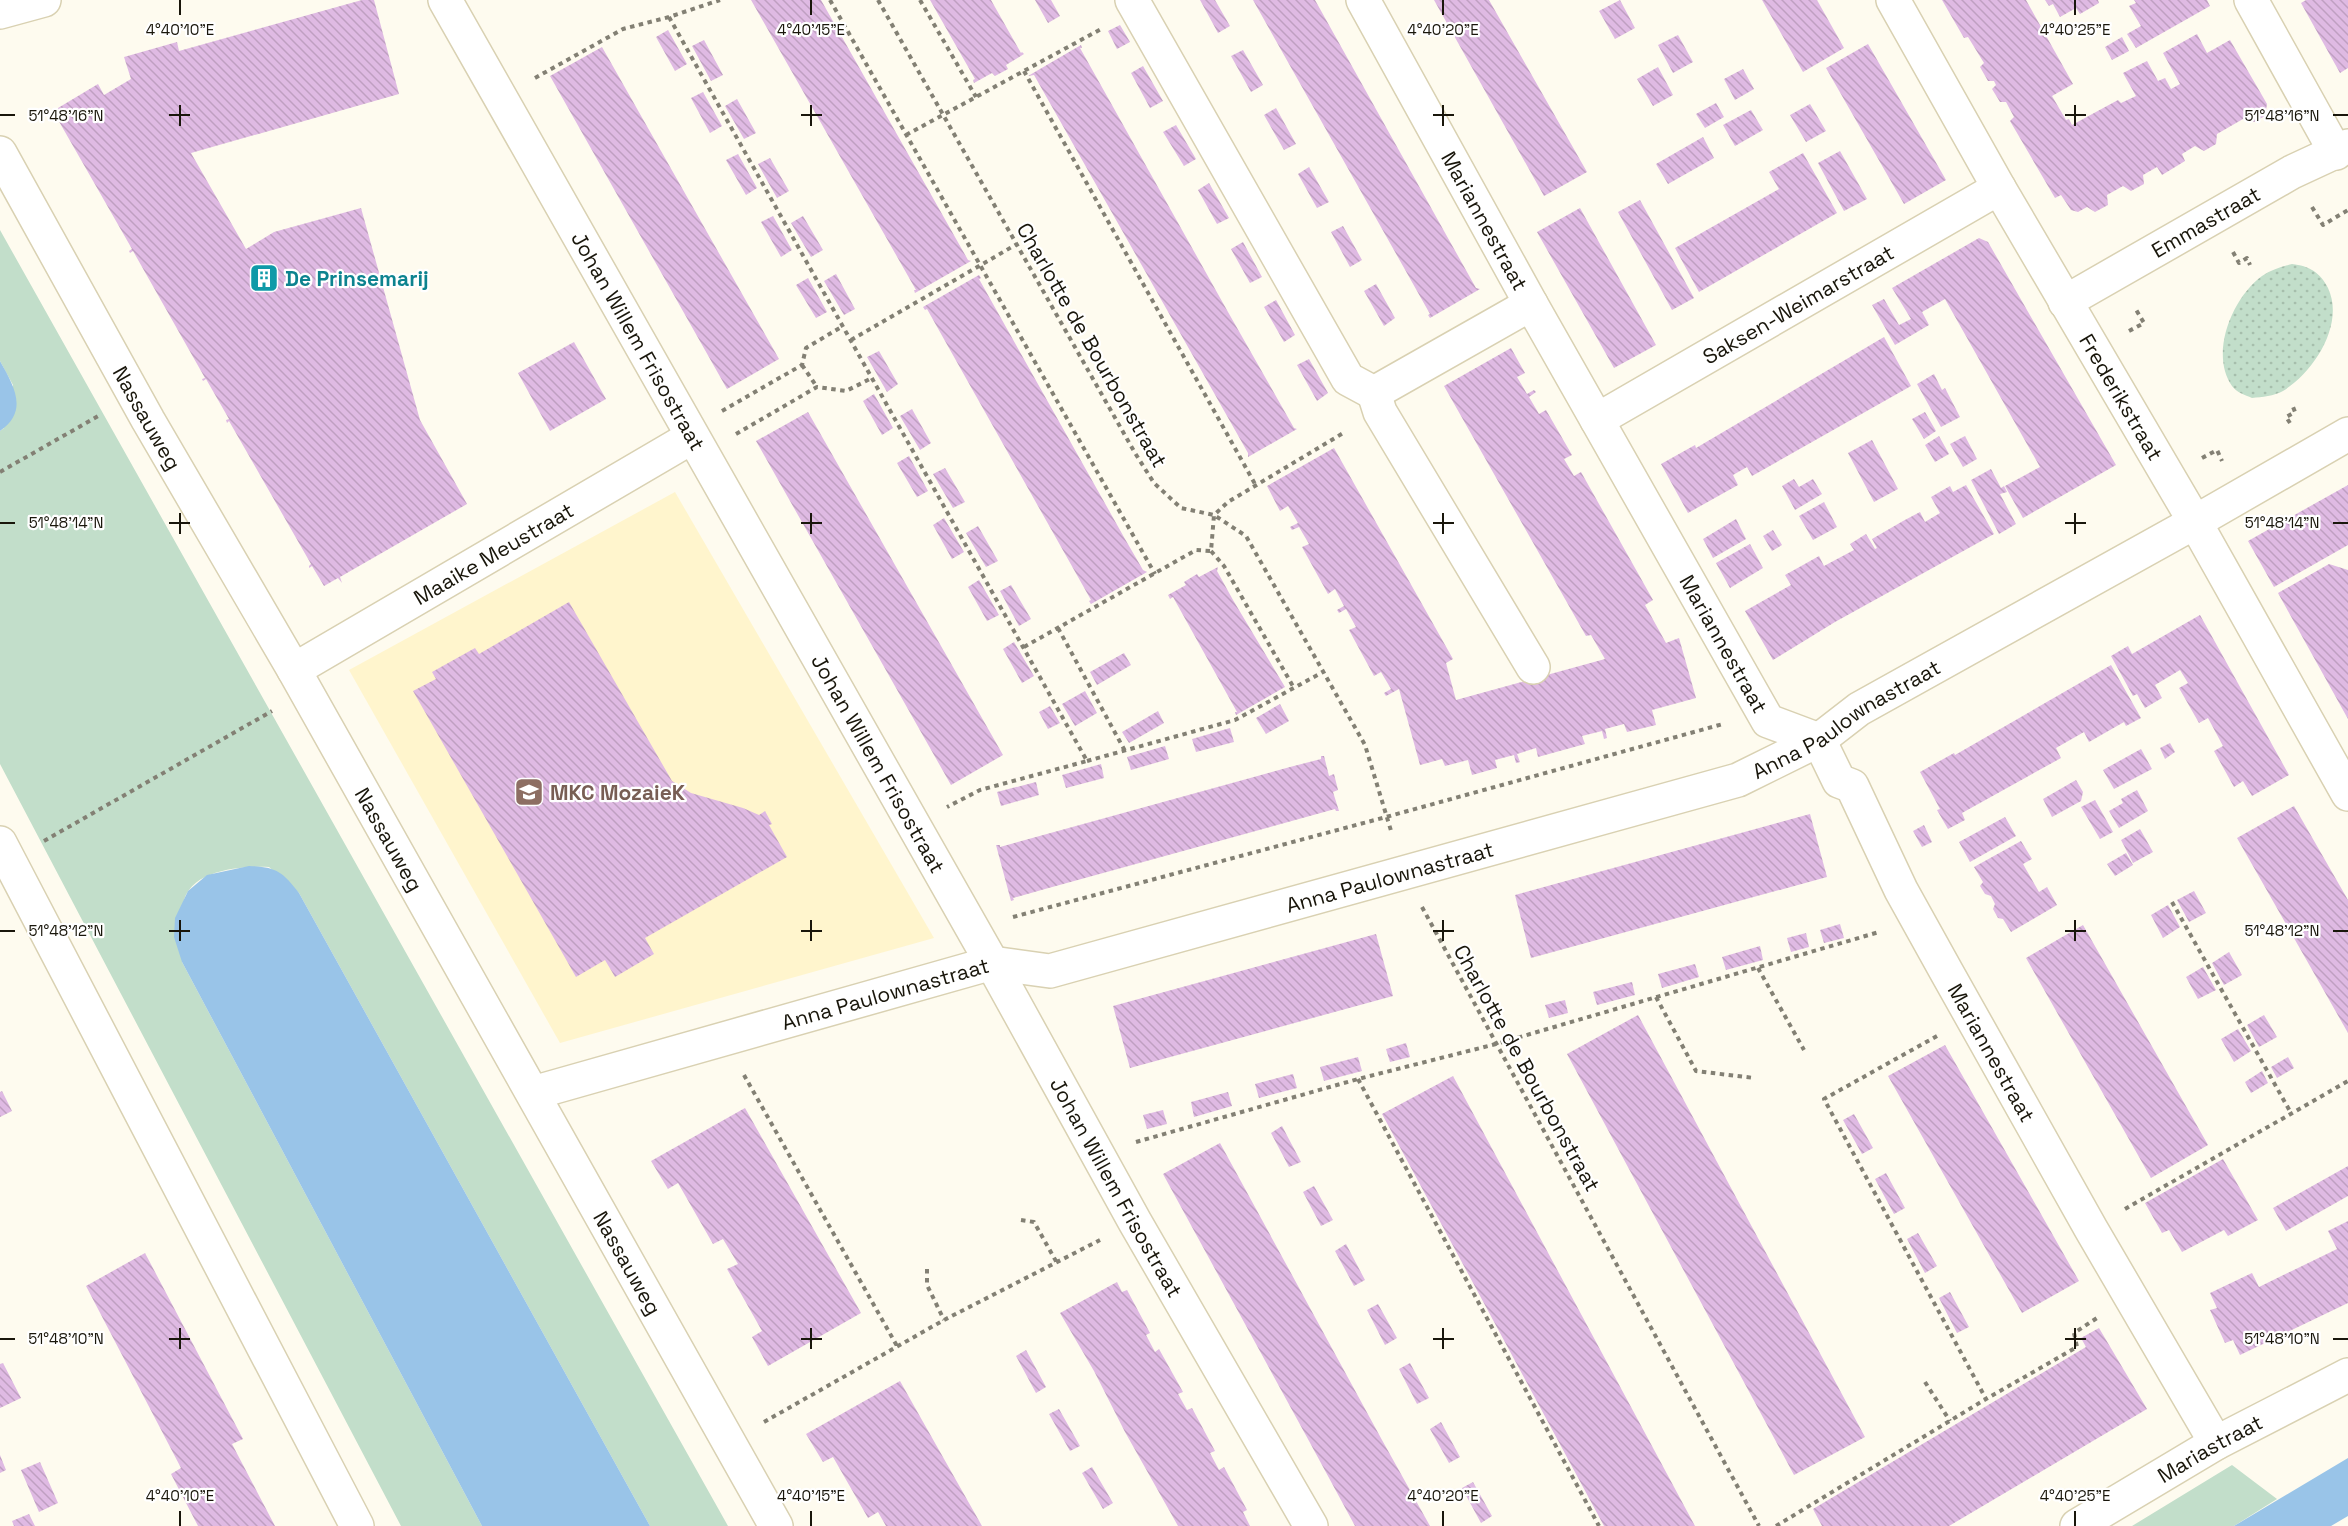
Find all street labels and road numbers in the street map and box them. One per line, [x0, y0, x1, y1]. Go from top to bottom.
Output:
street label: Mariannestraat [1436, 146, 1534, 295]
street label: Emmastraat [2146, 180, 2265, 263]
street label: Charlotte de Bourbonstraat [1011, 218, 1173, 472]
street label: Johan Willem Frisostraat [566, 227, 711, 455]
street label: Saksen-Weimarstraat [1698, 238, 1898, 370]
street label: Frederikstraat [2074, 329, 2169, 465]
street label: Nassauweg [107, 361, 188, 475]
street label: Maaike Meustraat [409, 496, 578, 611]
street label: Mariannestraat [1674, 570, 1774, 718]
street label: Johan Willem Frisostraat [806, 649, 951, 878]
street label: Anna Paulownastraat [1747, 653, 1945, 785]
street label: Nassauweg [349, 782, 429, 896]
street label: Anna Paulownastraat [1283, 835, 1496, 918]
street label: Charlotte de Bourbonstraat [1448, 940, 1606, 1196]
street label: Anna Paulownastraat [778, 951, 992, 1035]
street label: Mariannestraat [1942, 978, 2041, 1127]
street label: Johan Willem Frisostraat [1044, 1073, 1189, 1302]
street label: Nassauweg [588, 1206, 668, 1320]
street label: Mariastraat [2152, 1408, 2267, 1489]

